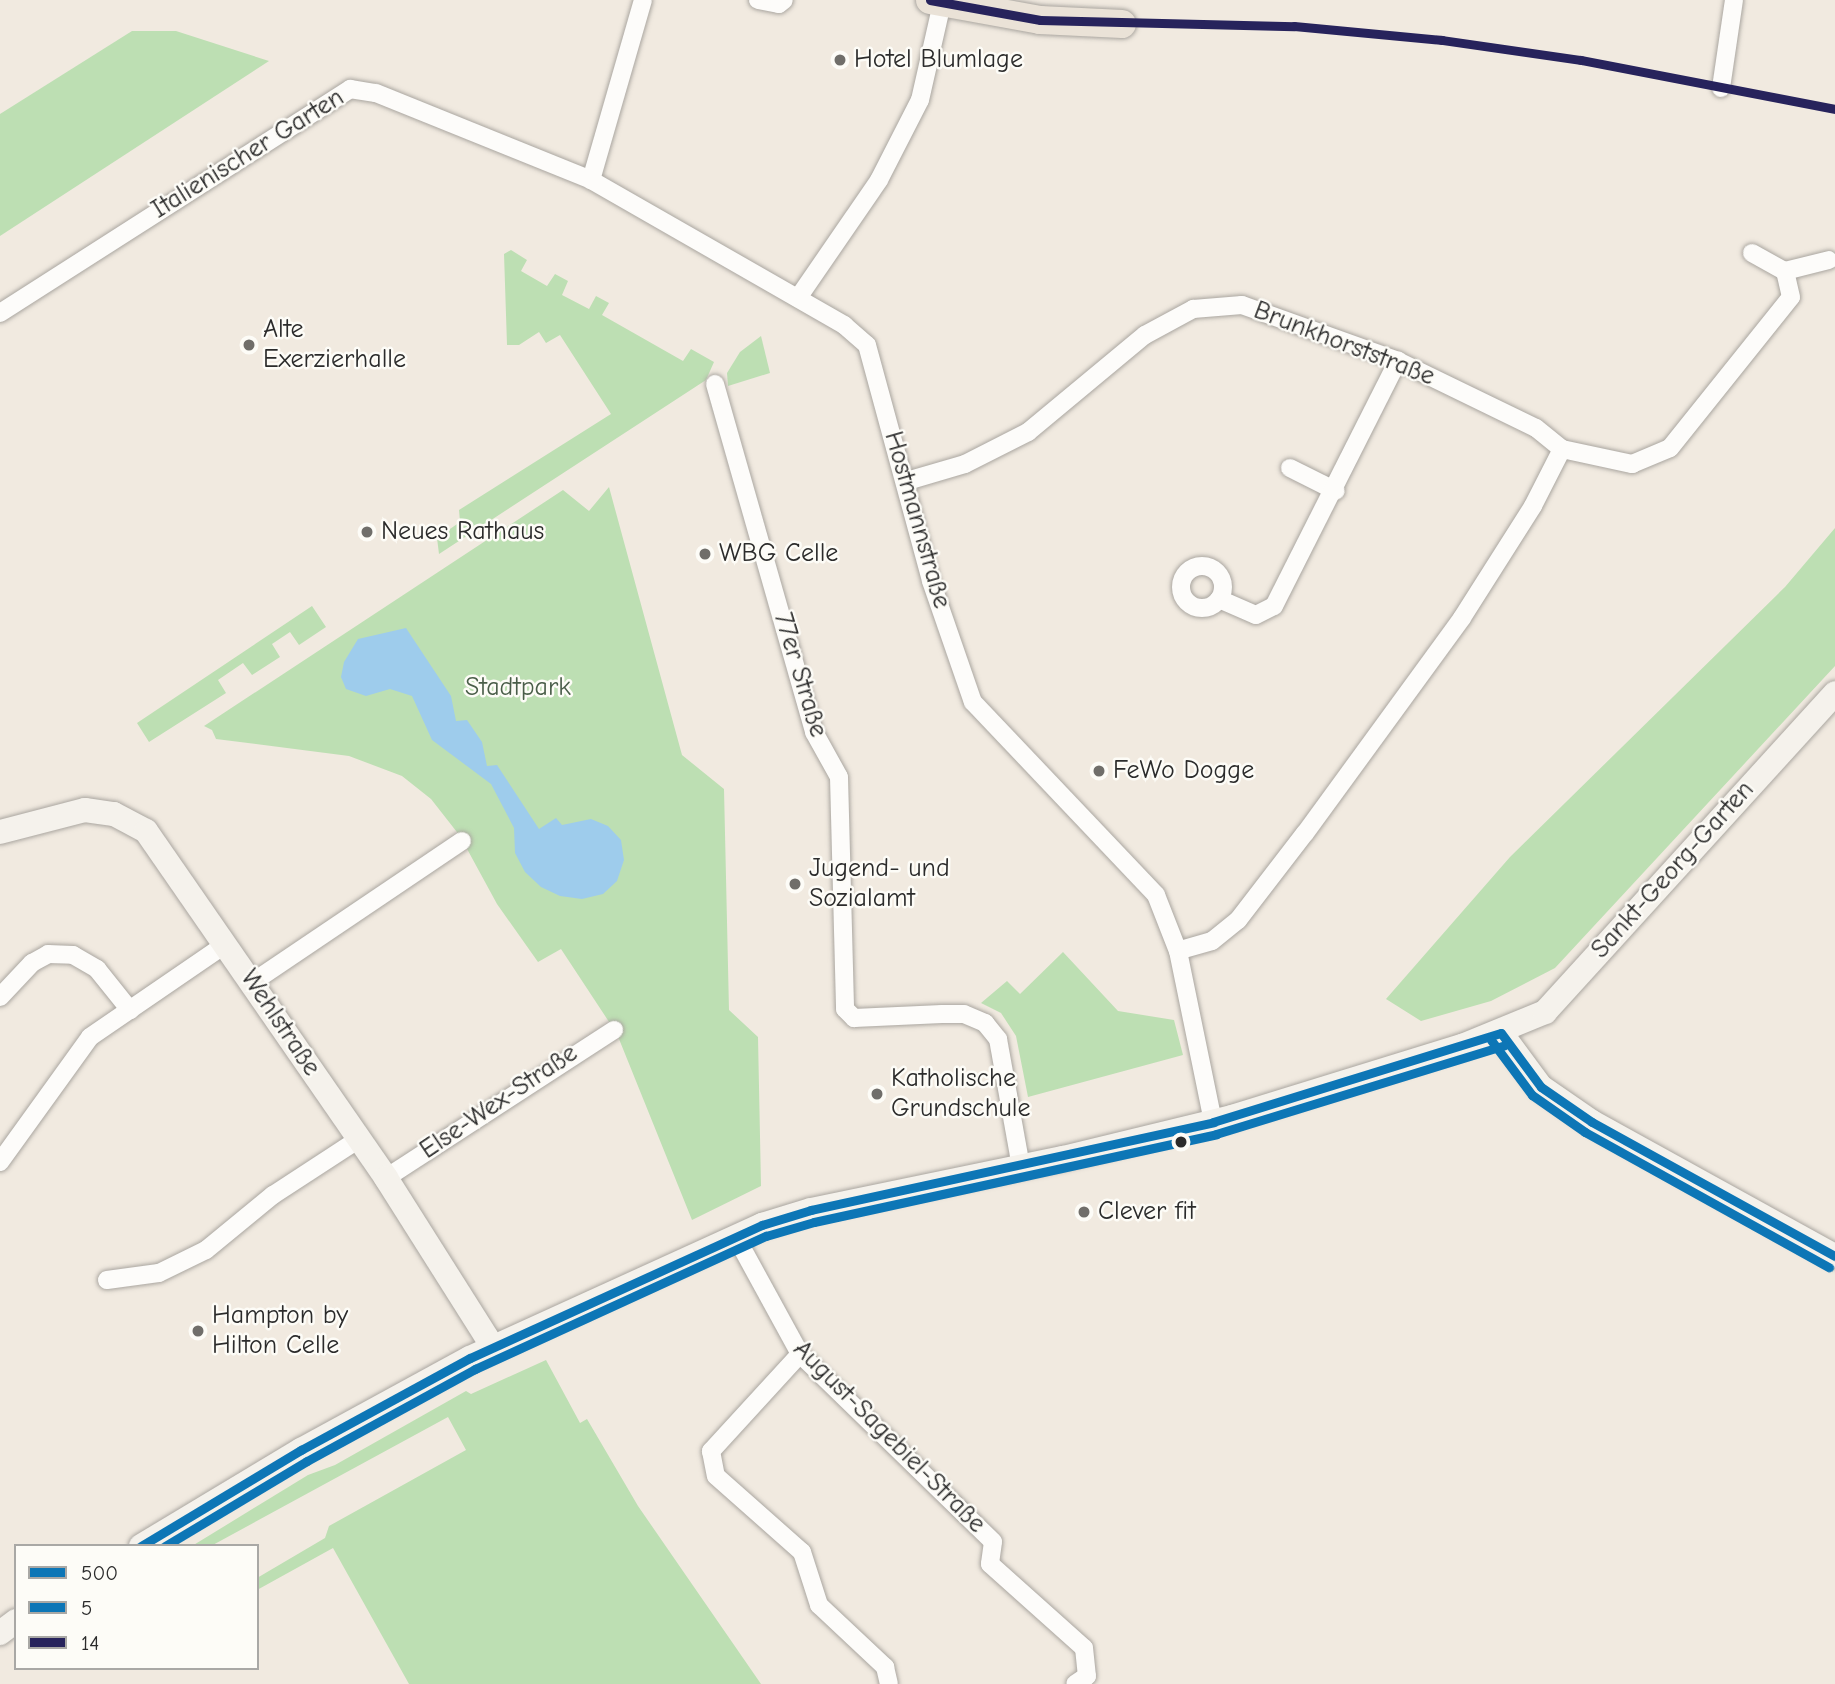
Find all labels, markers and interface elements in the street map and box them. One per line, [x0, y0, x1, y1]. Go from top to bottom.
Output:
place label: Hotel Blumlage [854, 44, 1023, 76]
marker: Hotel Blumlage [832, 52, 848, 68]
street label: Italienischer Garten [146, 82, 350, 226]
street label: Brunkhorststraße [1249, 295, 1439, 393]
place label: Alte Exerzierhalle [263, 314, 406, 376]
marker: Alte Exerzierhalle [241, 337, 257, 353]
street label: Hostmannstraße [877, 428, 957, 612]
place label: Neues Rathaus [381, 516, 544, 548]
marker: Neues Rathaus [359, 524, 375, 540]
place label: WBG Celle [719, 538, 838, 570]
marker: WBG Celle [697, 546, 713, 562]
street label: 77er Straße [766, 609, 834, 741]
park label: Stadtpark [465, 672, 571, 704]
place label: FeWo Dogge [1113, 755, 1254, 787]
marker: FeWo Dogge [1091, 763, 1107, 779]
street label: Sankt-Georg-Garten [1585, 775, 1761, 965]
place label: Jugend- und Sozialamt [809, 853, 950, 914]
marker: Jugend- und Sozialamt [787, 876, 803, 892]
street label: Wehlstraße [233, 964, 327, 1082]
street label: Else-Wex-Straße [414, 1038, 584, 1166]
place label: Katholische Grundschule [891, 1063, 1031, 1124]
marker: Katholische Grundschule [869, 1086, 885, 1102]
unlabelled marker [1174, 1135, 1188, 1149]
place label: Clever fit [1098, 1196, 1196, 1228]
marker: Clever fit [1076, 1204, 1092, 1220]
place label: Hampton by Hilton Celle [212, 1300, 348, 1362]
marker: Hampton by Hilton Celle [190, 1323, 206, 1339]
street label: August-Sagebiel-Straße [786, 1334, 992, 1540]
legend [14, 1544, 259, 1670]
text: 500 [81, 1561, 118, 1585]
text: 5 [81, 1596, 92, 1620]
text: 14 [81, 1631, 99, 1655]

